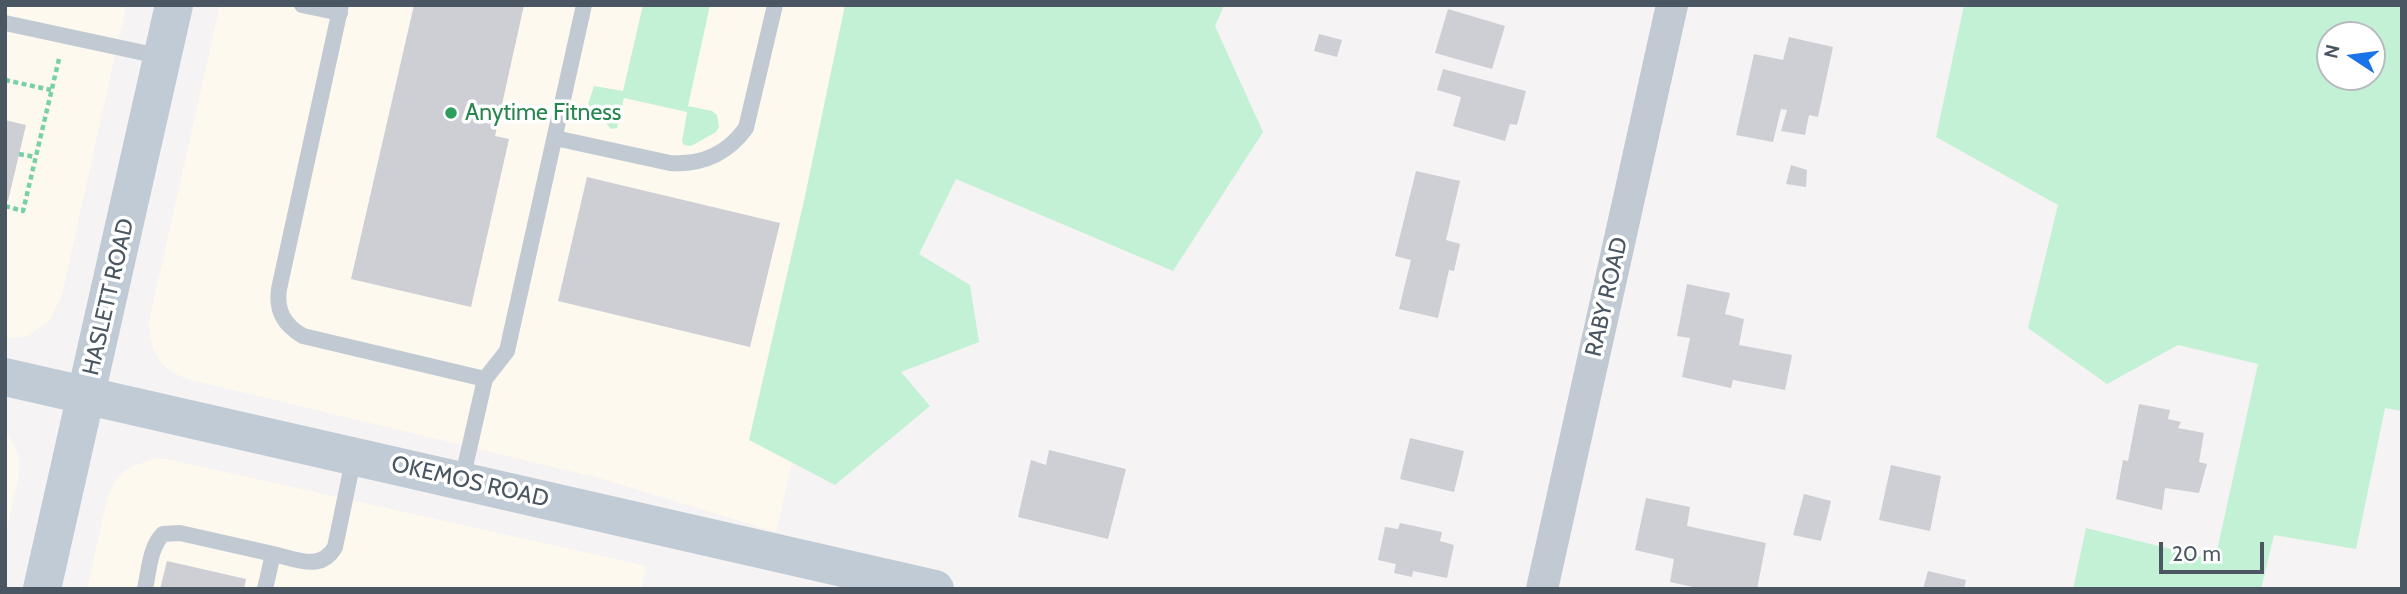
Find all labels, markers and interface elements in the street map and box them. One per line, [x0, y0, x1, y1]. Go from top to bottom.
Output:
north arrow [2316, 21, 2386, 91]
text: N [2319, 42, 2345, 61]
place label: Anytime Fitness [465, 99, 621, 127]
marker: Anytime Fitness [443, 105, 459, 121]
street label: HASLETT ROAD [78, 216, 140, 378]
street label: RABY ROAD [1580, 235, 1634, 359]
street label: OKEMOS ROAD [389, 450, 551, 514]
scale bar [2162, 528, 2267, 572]
text: 20 m [2172, 541, 2221, 566]

